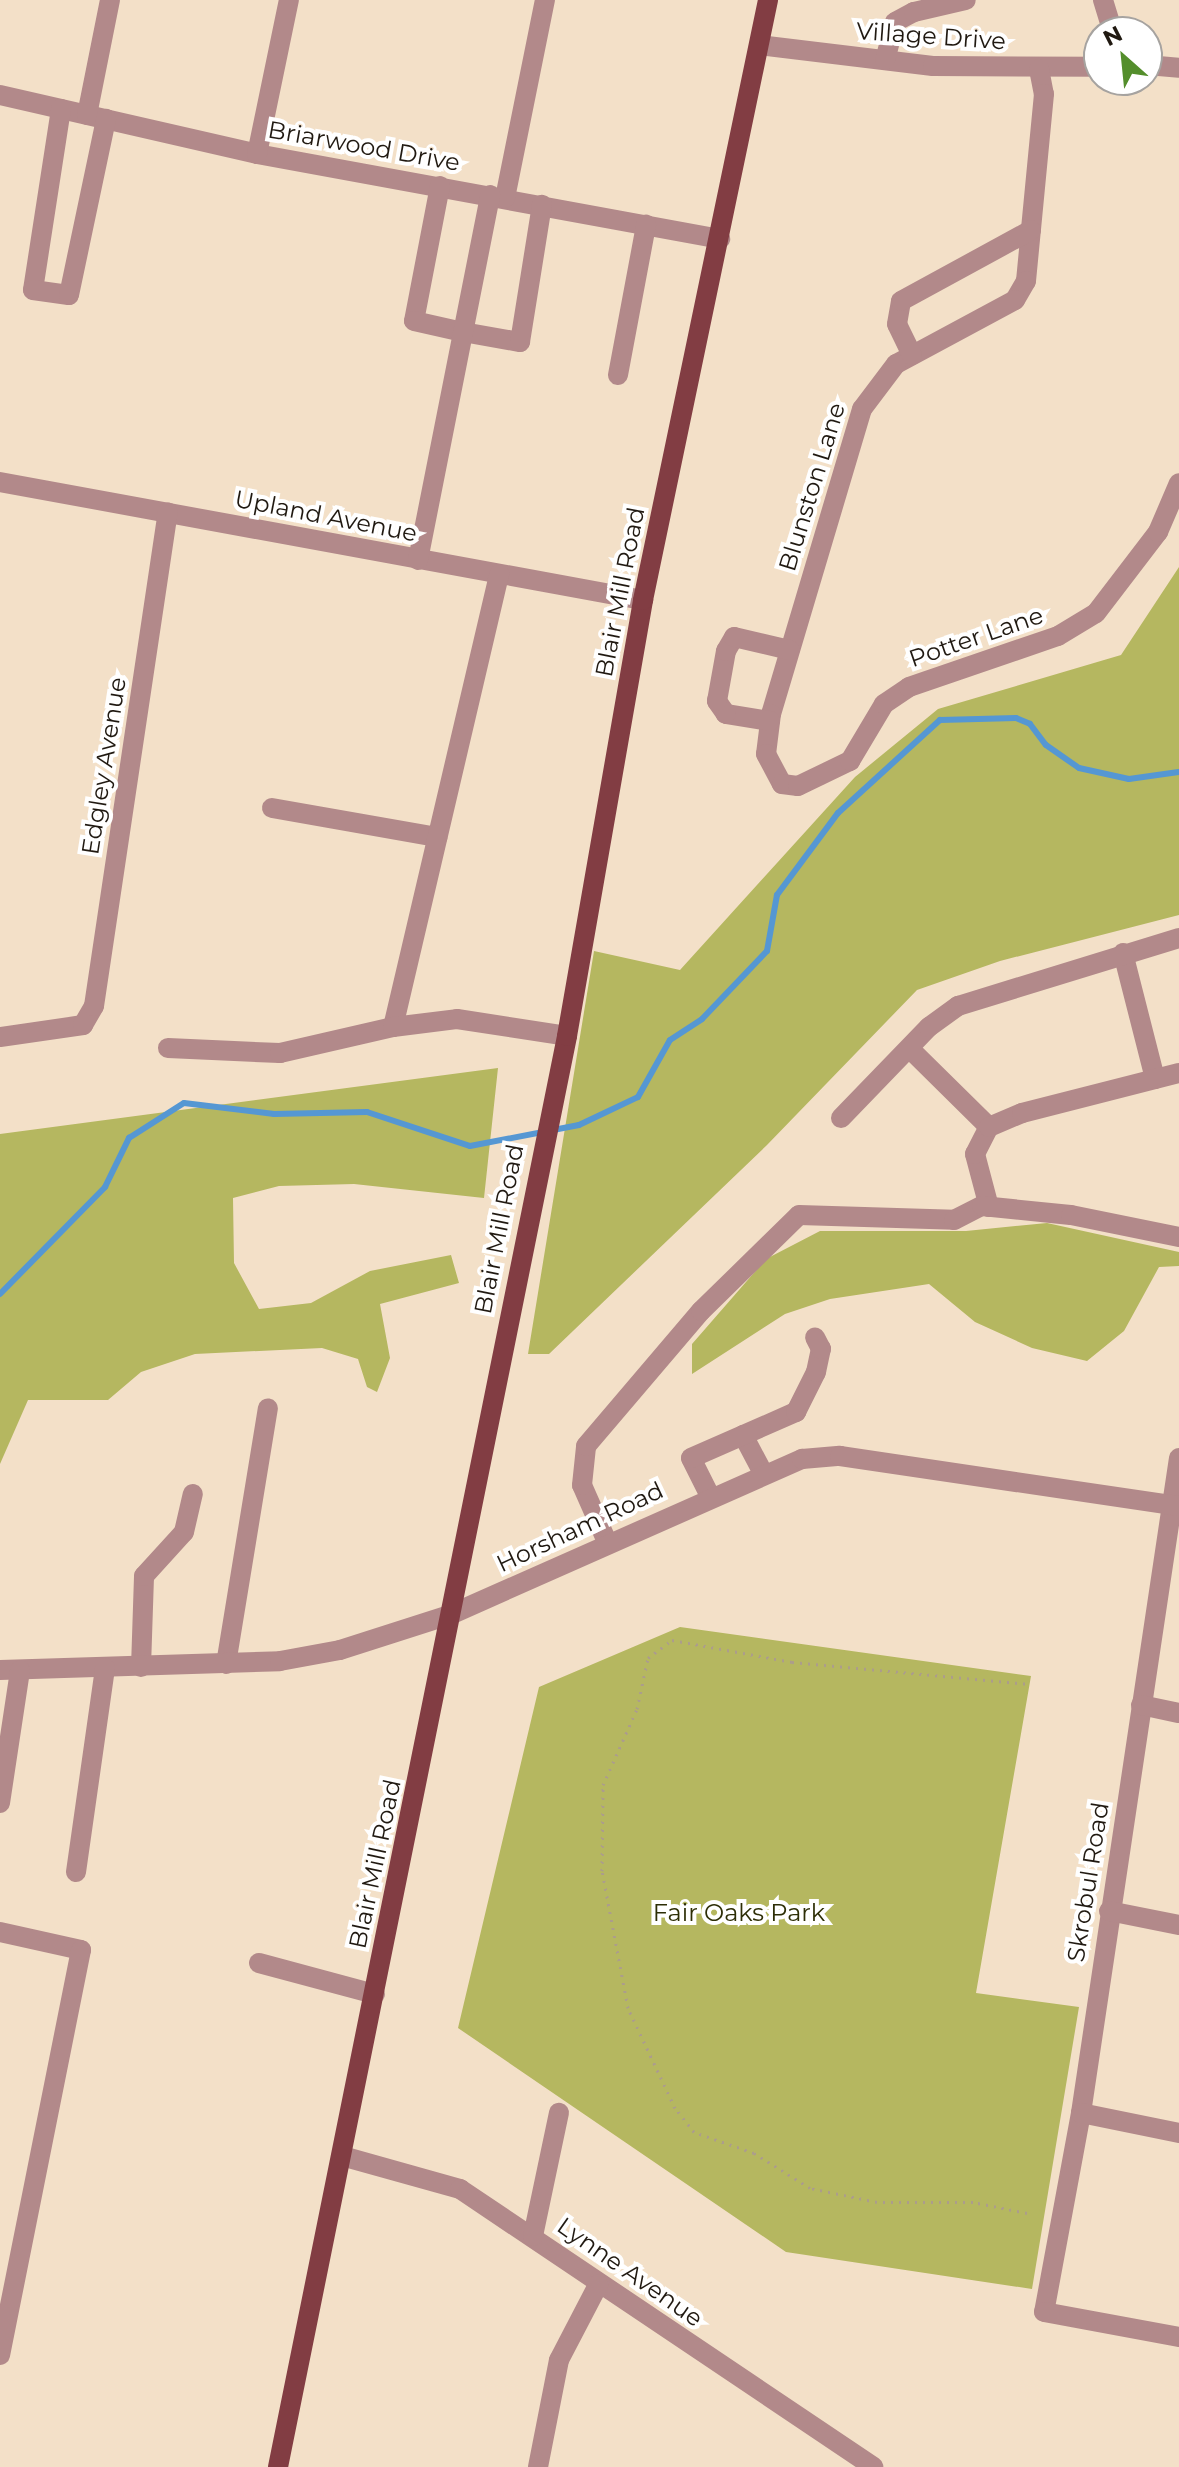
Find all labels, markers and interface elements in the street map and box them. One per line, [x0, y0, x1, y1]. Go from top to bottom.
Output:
street label: Village Drive [855, 16, 1007, 56]
north arrow [1083, 16, 1163, 96]
text: N [1099, 20, 1127, 52]
street label: Briarwood Drive [266, 115, 462, 177]
street label: Blunston Lane [773, 399, 851, 575]
street label: Upland Avenue [232, 484, 420, 548]
street label: Blair Mill Road [589, 505, 651, 679]
street label: Potter Lane [905, 601, 1047, 673]
street label: Edgley Avenue [76, 675, 132, 857]
street label: Blair Mill Road [468, 1142, 530, 1316]
street label: Horsham Road [492, 1476, 668, 1578]
street label: Blair Mill Road [343, 1777, 407, 1951]
street label: Skrobul Road [1061, 1800, 1115, 1964]
park label: Fair Oaks Park [653, 1899, 825, 1927]
street label: Lynne Avenue [552, 2211, 708, 2333]

